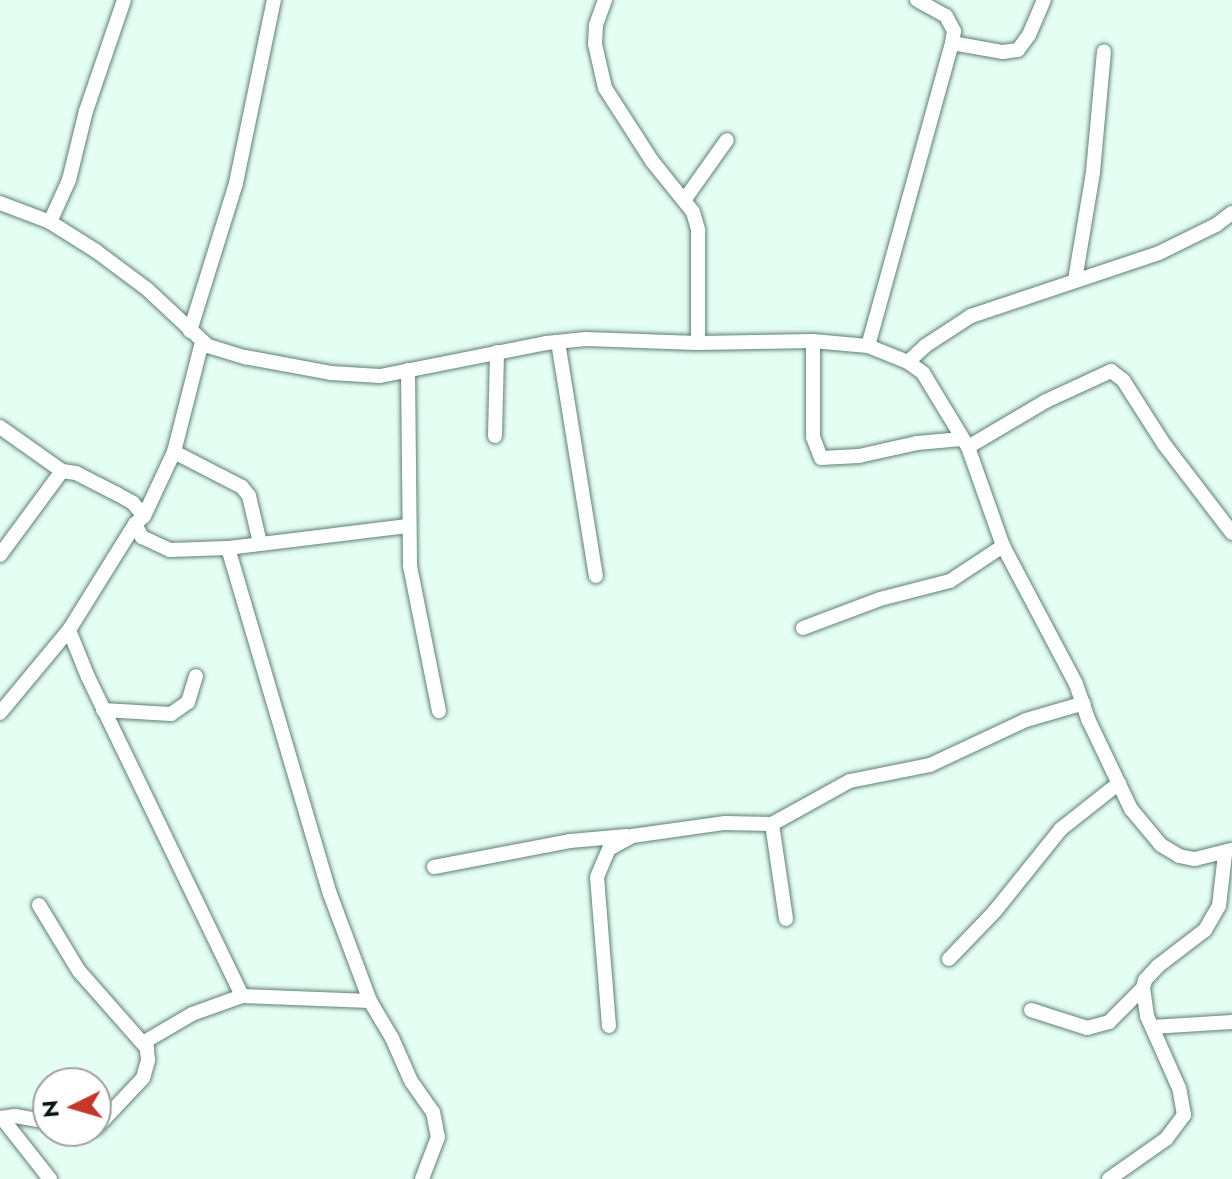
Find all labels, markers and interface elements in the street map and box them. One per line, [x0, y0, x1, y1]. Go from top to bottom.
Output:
north arrow [32, 1067, 112, 1147]
text: N [33, 1099, 67, 1119]

